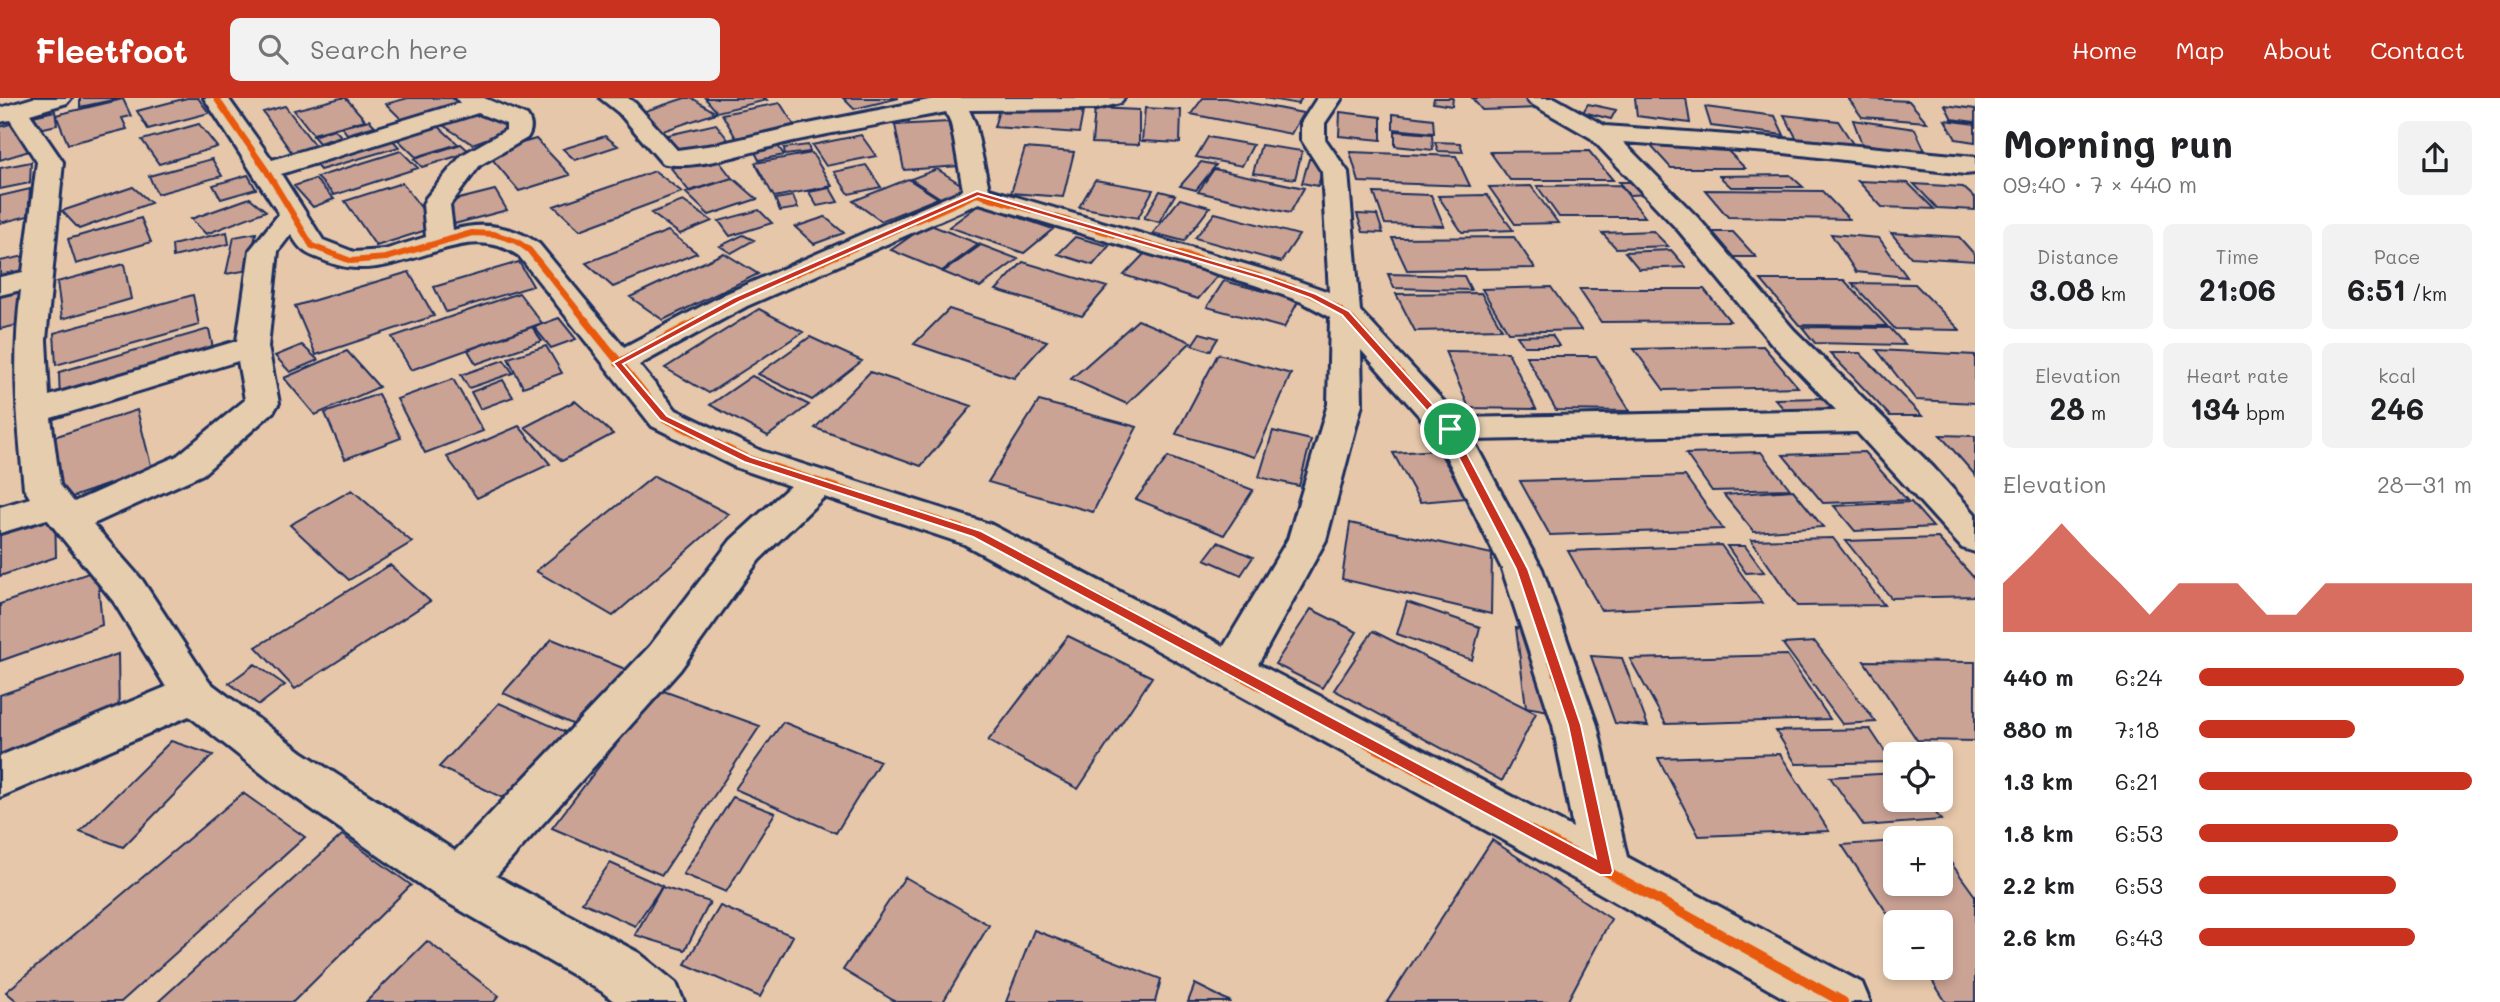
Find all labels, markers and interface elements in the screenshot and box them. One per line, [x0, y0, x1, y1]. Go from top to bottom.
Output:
search box [230, 18, 720, 81]
text: Fleetfoot [35, 28, 188, 71]
icon: search [254, 30, 292, 68]
text: Search here [310, 32, 468, 66]
text: Home [2072, 34, 2137, 65]
text: Map [2175, 34, 2224, 65]
text: About [2262, 34, 2332, 65]
text: Contact [2370, 34, 2465, 65]
text: Morning run [2003, 118, 2233, 168]
button: share [2398, 121, 2472, 195]
text: 09:40 · 7 × 440 m [2003, 169, 2197, 199]
text: Distance [2037, 244, 2119, 269]
text: Time [2216, 244, 2259, 269]
text: Pace [2374, 244, 2420, 269]
text: 3.08 [2030, 269, 2095, 309]
text: 21:06 [2199, 269, 2276, 309]
text: 6:51 [2347, 269, 2406, 309]
text: km [2095, 281, 2126, 306]
text: /km [2406, 281, 2447, 306]
text: Elevation [2035, 363, 2120, 388]
text: Heart rate [2186, 363, 2289, 388]
text: kcal [2378, 363, 2416, 388]
text: 28 [2050, 388, 2085, 428]
text: 134 [2190, 388, 2240, 428]
text: 246 [2370, 388, 2424, 428]
pin [1420, 399, 1480, 459]
text: m [2085, 400, 2106, 425]
text: bpm [2240, 400, 2285, 425]
icon: arrive [1431, 410, 1469, 448]
text: Elevation [2003, 469, 2106, 499]
text: 28–31 m [2377, 469, 2472, 499]
text: 440 m [2003, 662, 2074, 692]
text: 6:24 [2115, 662, 2162, 692]
text: 880 m [2003, 714, 2073, 744]
text: 7:18 [2115, 714, 2159, 744]
map controls [1883, 742, 1953, 980]
button: locate [1883, 742, 1953, 812]
text: 1.3 km [2003, 766, 2073, 796]
text: 6:21 [2115, 766, 2159, 796]
text: 1.8 km [2003, 818, 2073, 848]
text: 6:53 [2115, 818, 2163, 848]
button: + [1883, 826, 1953, 896]
text: 2.2 km [2003, 870, 2075, 900]
text: 6:53 [2115, 870, 2163, 900]
button: − [1883, 910, 1953, 980]
text: 2.6 km [2003, 922, 2076, 952]
text: 6:43 [2115, 922, 2163, 952]

